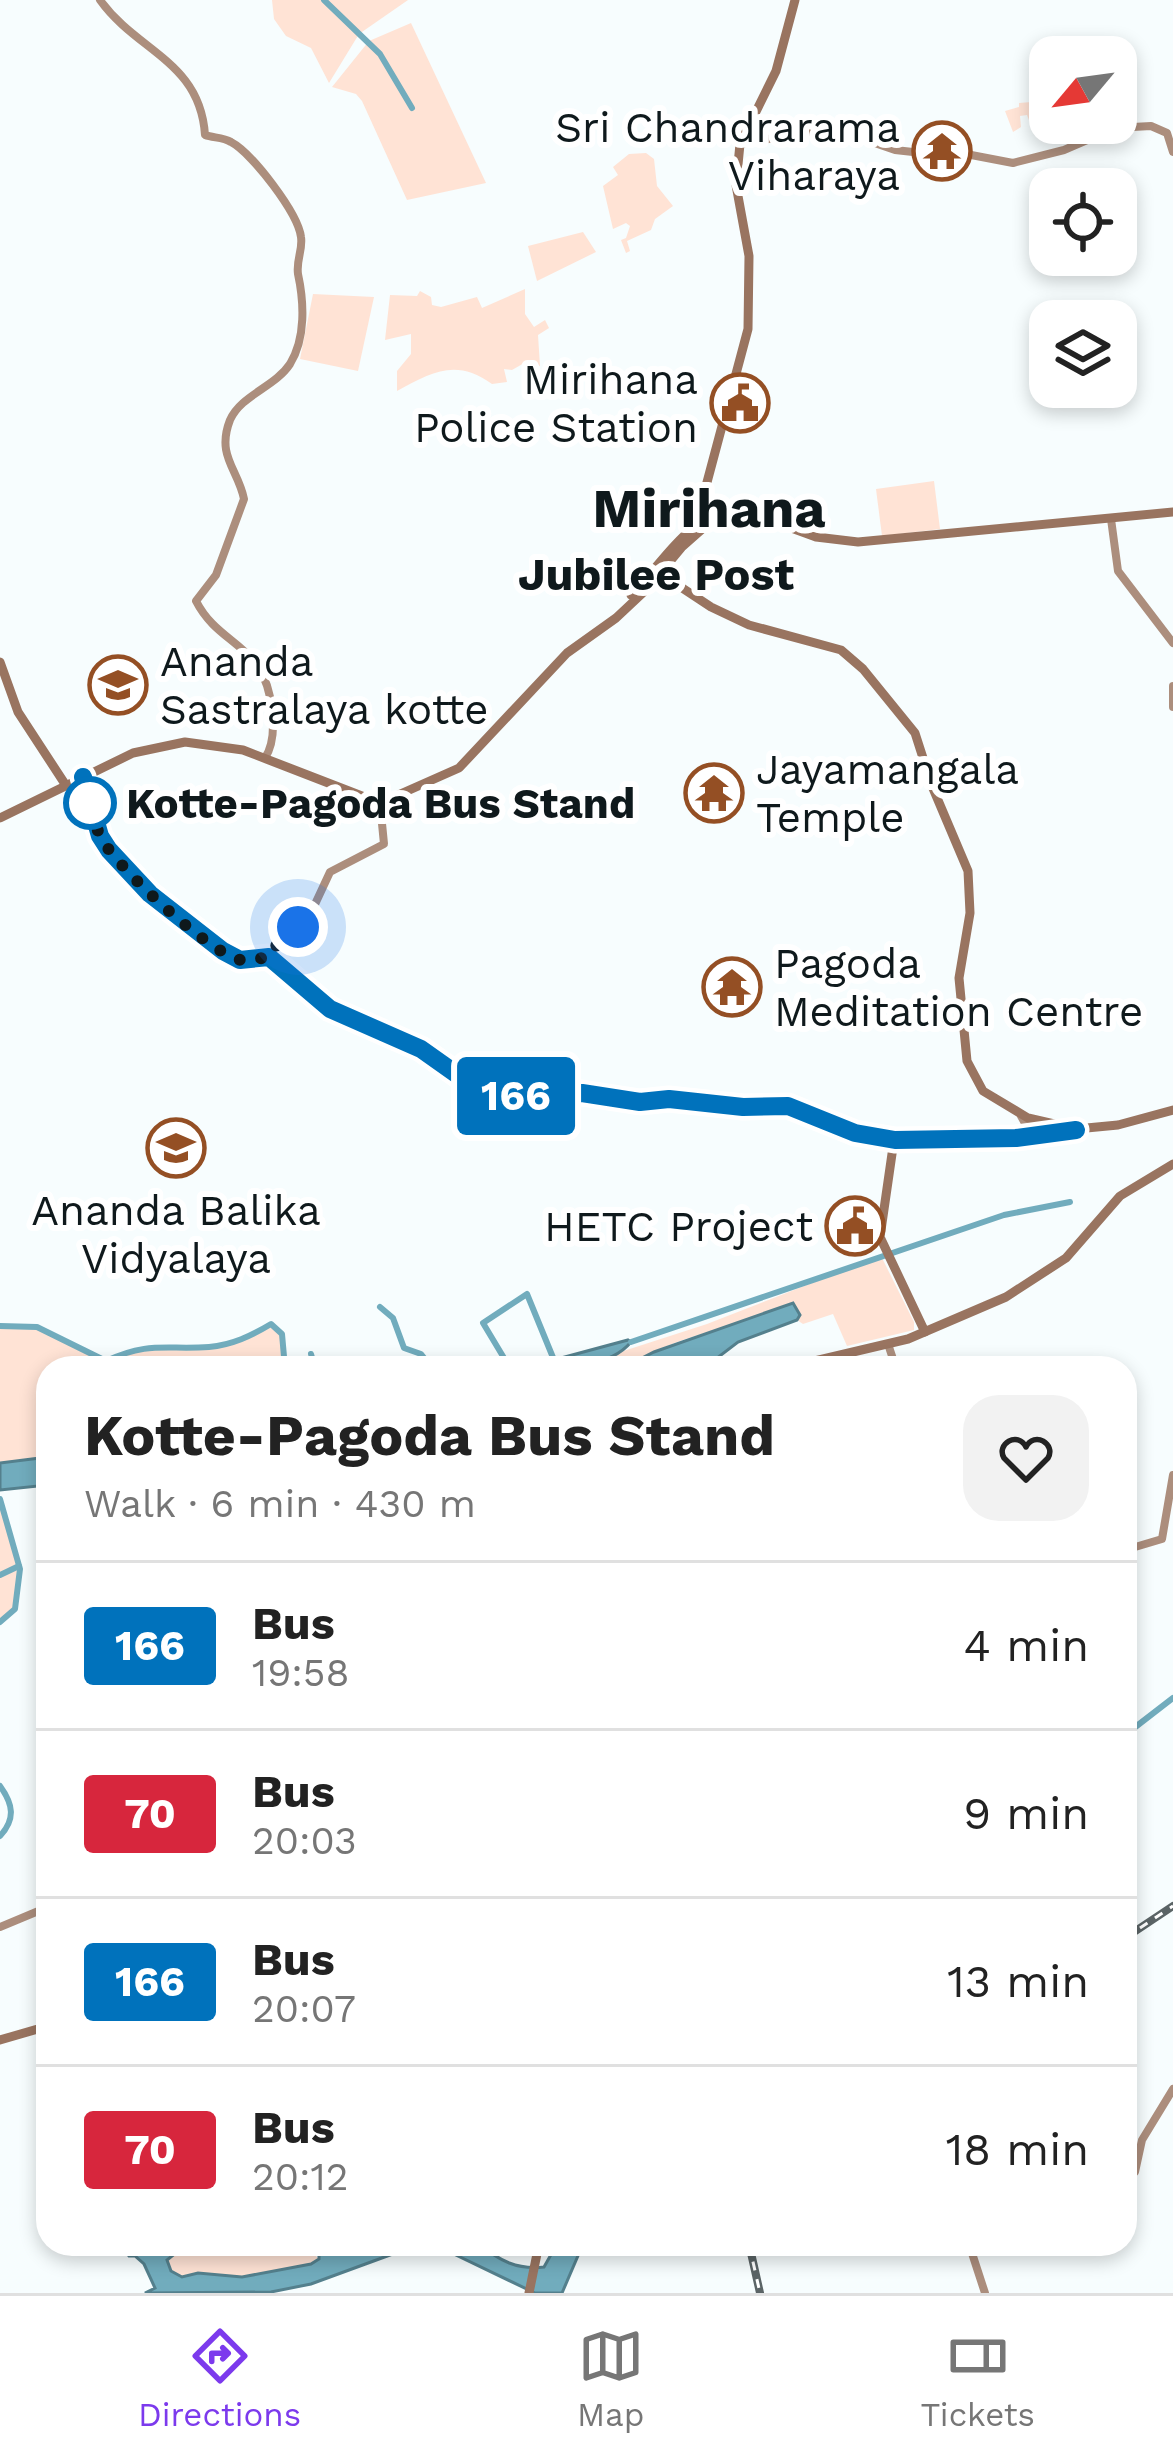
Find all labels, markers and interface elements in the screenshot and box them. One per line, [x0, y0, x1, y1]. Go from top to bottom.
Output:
north arrow [1029, 36, 1137, 144]
map controls [1029, 36, 1137, 408]
place label: Sri Chandrarama Viharaya [555, 103, 900, 200]
temple icon: Sri Chandrarama Viharaya [911, 120, 973, 182]
button: locate [1029, 168, 1137, 276]
button: layers [1029, 300, 1137, 408]
place label: Mirihana Police Station [414, 355, 698, 452]
public building icon: Mirihana Police Station [709, 372, 771, 434]
district label: Mirihana [592, 477, 826, 540]
district label: Jubilee Post [518, 548, 795, 601]
place label: Ananda Sastralaya kotte [160, 637, 489, 734]
school or university icon: Ananda Sastralaya kotte [87, 654, 149, 716]
place label: Jayamangala Temple [756, 745, 1019, 842]
temple icon: Jayamangala Temple [683, 762, 745, 824]
marker: Kotte-Pagoda Bus Stand [65, 778, 115, 828]
place label: Kotte-Pagoda Bus Stand [126, 779, 635, 828]
your location [268, 897, 328, 957]
place label: Pagoda Meditation Centre [774, 939, 1143, 1036]
temple icon: Pagoda Meditation Centre [701, 956, 763, 1018]
line badge: 166 [447, 1057, 585, 1135]
text: 166 [481, 1071, 551, 1120]
school or university icon: Ananda Balika Vidyalaya [145, 1117, 207, 1179]
place label: Ananda Balika Vidyalaya [31, 1186, 321, 1283]
public building icon: HETC Project [824, 1195, 886, 1257]
place label: HETC Project [544, 1202, 813, 1251]
button: heart [963, 1395, 1089, 1521]
text: Kotte-Pagoda Bus Stand [84, 1402, 775, 1469]
text: Walk · 6 min · 430 m [84, 1481, 476, 1526]
text: Bus [252, 1597, 335, 1650]
text: 4 min [963, 1619, 1089, 1672]
text: 166 [115, 1621, 185, 1670]
text: 19:58 [252, 1650, 350, 1695]
text: Bus [252, 1765, 335, 1818]
text: 9 min [963, 1787, 1089, 1840]
text: 70 [124, 1789, 176, 1838]
text: 20:03 [252, 1818, 357, 1863]
text: Bus [252, 1933, 335, 1986]
text: 13 min [947, 1955, 1089, 2008]
text: 166 [115, 1957, 185, 2006]
text: 20:07 [252, 1986, 356, 2031]
text: Bus [252, 2101, 335, 2154]
text: 18 min [946, 2123, 1089, 2176]
text: 70 [124, 2125, 176, 2174]
text: 20:12 [252, 2154, 349, 2199]
tab: Directions [138, 2323, 301, 2434]
tab: Map [577, 2323, 644, 2434]
tab: Tickets [920, 2323, 1035, 2434]

